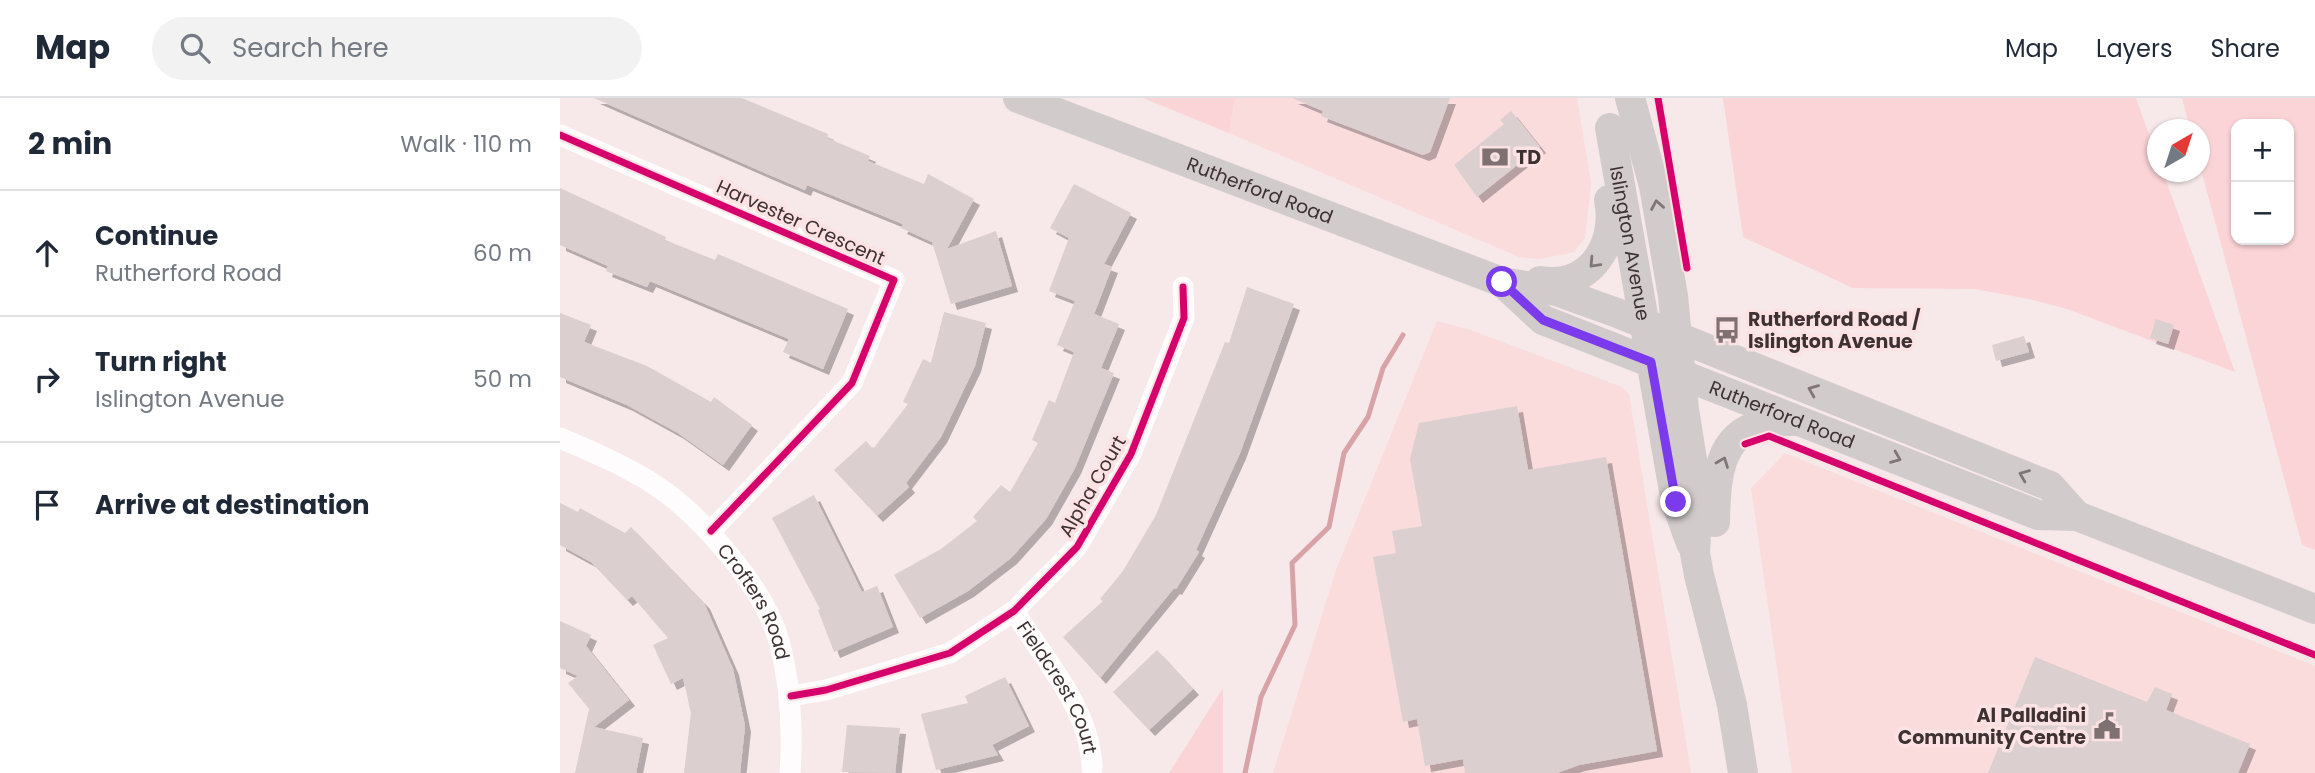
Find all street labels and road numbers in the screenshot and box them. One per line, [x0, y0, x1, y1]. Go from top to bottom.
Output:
street label: Rutherford Road [1183, 150, 1337, 231]
street label: Islington Avenue [1603, 164, 1657, 323]
street label: Harvester Crescent [712, 173, 890, 272]
street label: Rutherford Road [1705, 374, 1859, 456]
street label: Alpha Court [1052, 430, 1133, 542]
street label: Crofters Road [711, 538, 796, 662]
street label: Fieldcrest Court [1010, 616, 1104, 756]

